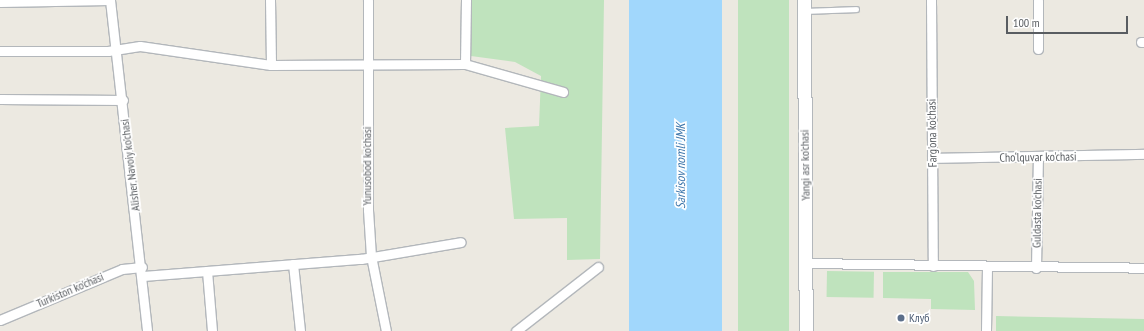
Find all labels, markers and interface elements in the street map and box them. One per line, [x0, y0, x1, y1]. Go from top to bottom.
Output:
scale bar [1008, 8, 1130, 34]
text: 100 m [1013, 15, 1040, 30]
street label: Farg'ona ko'chasi [924, 99, 940, 167]
street label: Alisher Navoiy ko'chasi [117, 118, 143, 212]
water label: Sarkisov nomli JMK [673, 123, 689, 209]
street label: Yunusobod ko'chasi [360, 126, 374, 206]
street label: Yangi asr ko'chasi [797, 129, 813, 201]
street label: Cho‘lquvar ko'chasi [999, 149, 1077, 165]
street label: Guldasta ko'chasi [1029, 178, 1045, 248]
street label: Turkiston ko'chasi [34, 269, 106, 311]
place label: Клуб [909, 311, 929, 325]
marker: Клуб [896, 313, 906, 323]

